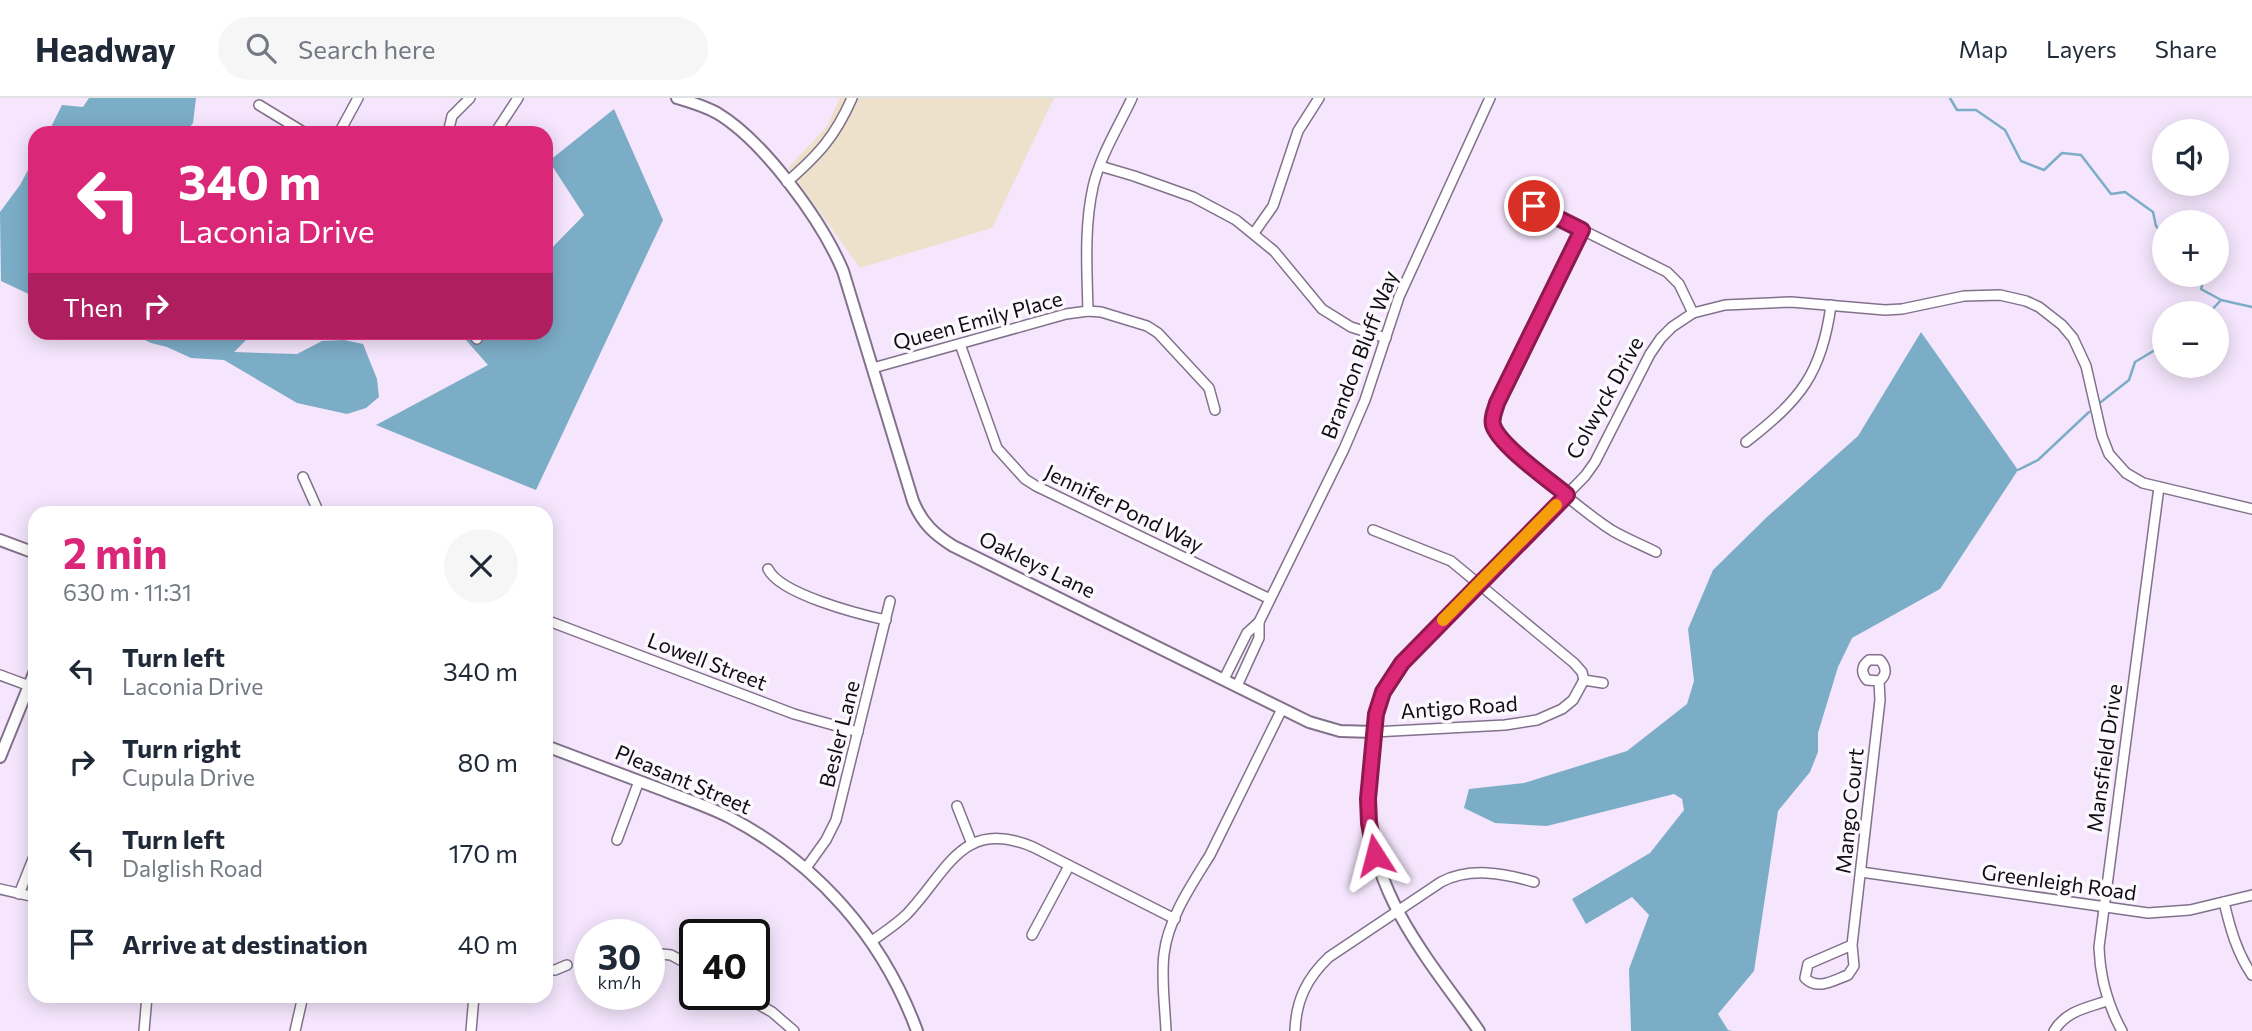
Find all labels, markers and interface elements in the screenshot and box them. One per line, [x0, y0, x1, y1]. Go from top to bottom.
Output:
search box [218, 17, 708, 80]
text: Headway [35, 28, 176, 69]
icon: search [242, 29, 280, 67]
text: Search here [298, 33, 436, 64]
text: Map [1959, 34, 2008, 63]
text: Layers [2046, 34, 2117, 63]
text: Share [2155, 34, 2217, 63]
map controls [2152, 119, 2229, 378]
button: sound [2152, 119, 2229, 196]
text: 340 m [178, 150, 321, 210]
icon: left [63, 154, 154, 245]
pin [1504, 176, 1564, 236]
icon: arrive [1515, 187, 1553, 225]
text: Laconia Drive [178, 210, 375, 250]
button: + [2152, 210, 2229, 287]
street label: Brandon Bluff Way [1315, 267, 1402, 442]
street label: Queen Emily Place [890, 285, 1065, 354]
icon: right [137, 287, 175, 325]
text: Then [63, 291, 123, 322]
button: − [2152, 301, 2229, 378]
street label: Colwyck Drive [1560, 332, 1648, 463]
street label: Jennifer Pond Way [1041, 458, 1208, 557]
street label: Oakleys Lane [975, 525, 1100, 603]
text: 2 min [63, 526, 168, 578]
button: close [444, 529, 518, 603]
text: 630 m · 11:31 [63, 578, 192, 606]
street label: Lowell Street [644, 626, 771, 695]
text: Turn left [122, 641, 225, 672]
icon: left [63, 652, 101, 690]
text: 340 m [443, 655, 518, 686]
text: Laconia Drive [122, 672, 263, 700]
street label: Besler Lane [813, 678, 864, 790]
street label: Mansfield Drive [2081, 682, 2126, 834]
street label: Antigo Road [1400, 690, 1518, 723]
text: Turn right [122, 732, 241, 763]
street label: Pleasant Street [612, 739, 755, 818]
icon: right [63, 743, 101, 781]
text: 80 m [458, 746, 518, 777]
street label: Mango Court [1829, 747, 1868, 875]
text: Cupula Drive [122, 763, 255, 791]
position arrow [1338, 818, 1412, 892]
text: Turn left [122, 823, 225, 854]
icon: left [63, 834, 101, 872]
text: 170 m [449, 837, 518, 868]
text: Dalglish Road [122, 854, 263, 882]
street label: Greenleigh Road [1980, 858, 2138, 905]
speed limit sign: 40 [679, 919, 770, 1010]
icon: arrive [63, 925, 101, 963]
text: Arrive at destination [122, 928, 368, 959]
text: 40 m [458, 928, 518, 959]
text: 30 [598, 934, 641, 977]
text: km/h [598, 971, 641, 993]

